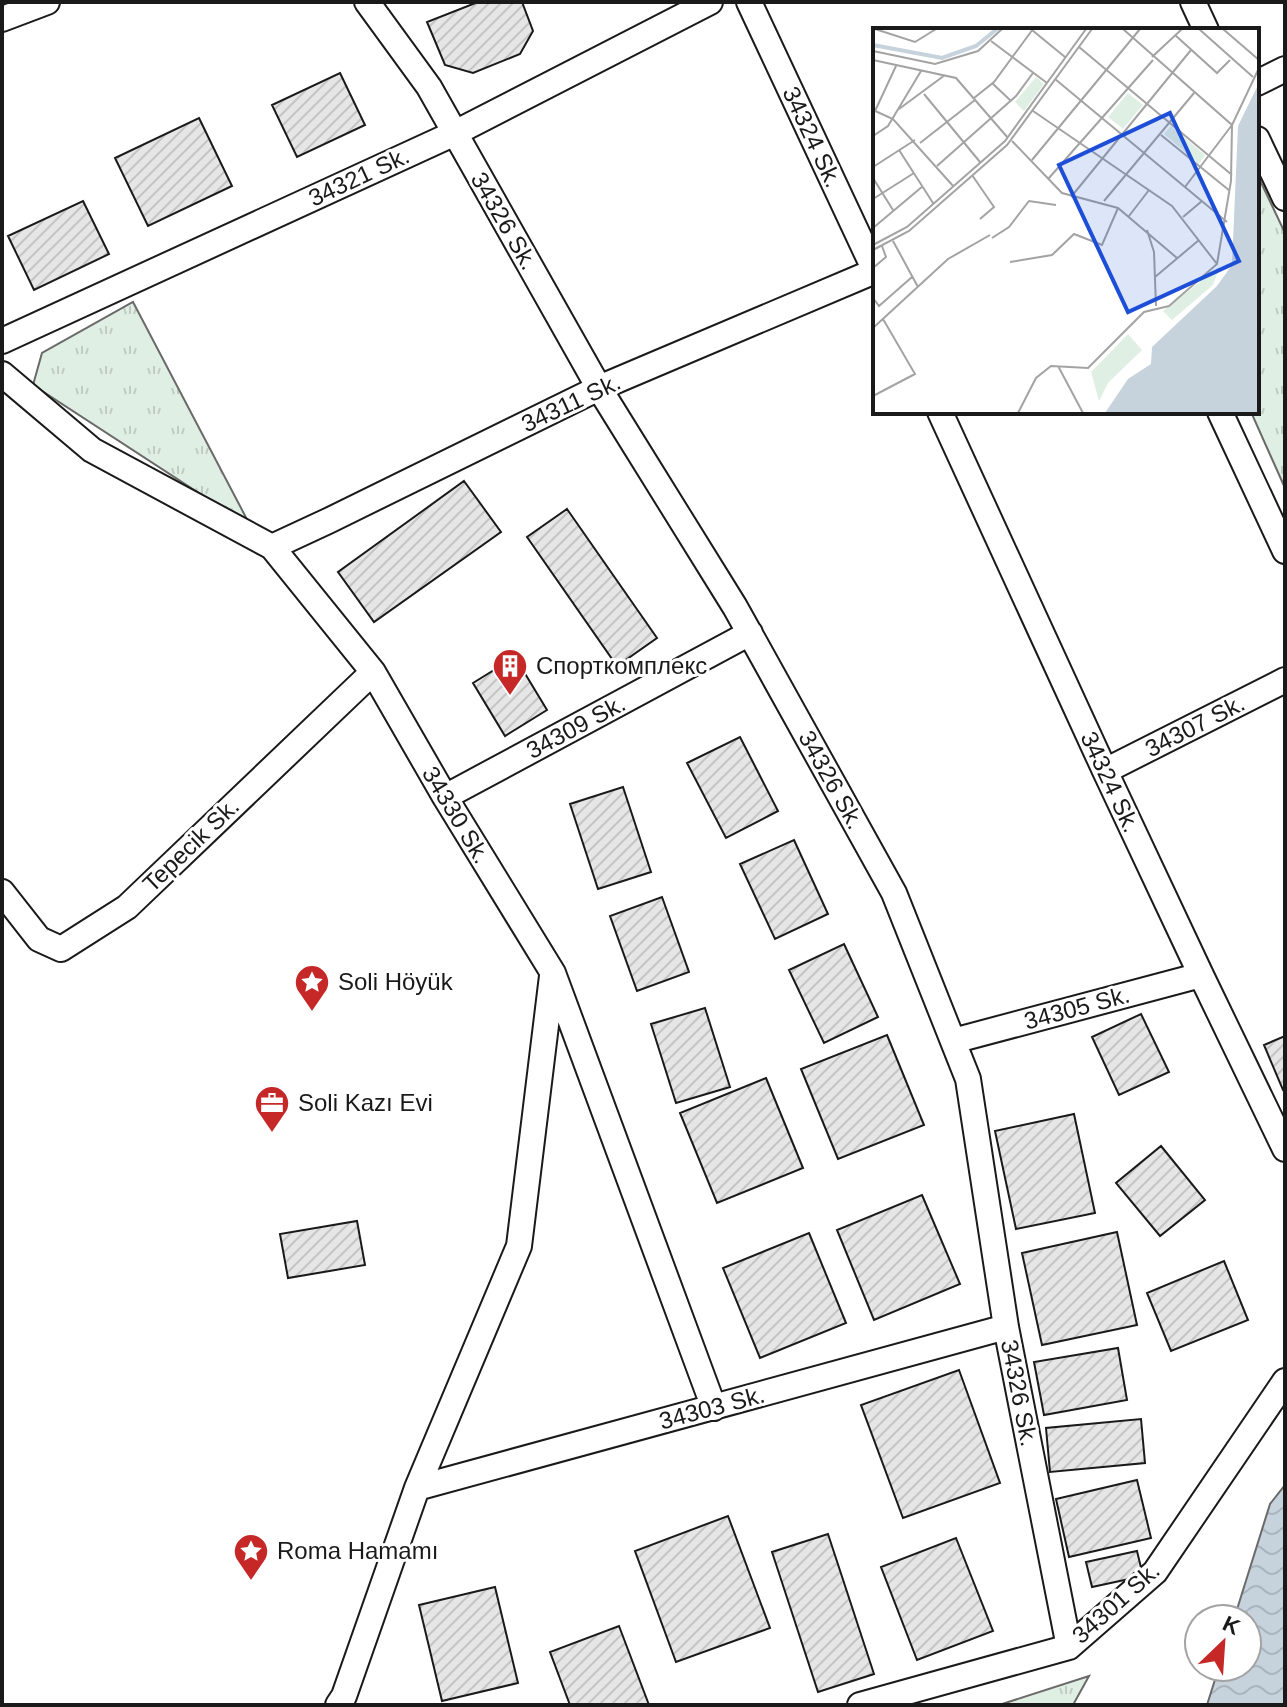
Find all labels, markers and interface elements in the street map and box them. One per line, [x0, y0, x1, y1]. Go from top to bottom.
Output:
inset map [873, 28, 1259, 414]
street label: 34324 Sk. [777, 82, 848, 191]
street label: 34321 Sk. [304, 141, 413, 212]
street label: 34326 Sk. [466, 167, 543, 274]
street label: 34311 Sk. [517, 368, 625, 437]
building icon: Спорткомплекс [491, 647, 529, 697]
place label: Спорткомплекс [536, 652, 707, 679]
street label: 34309 Sk. [522, 689, 630, 764]
street label: 34307 Sk. [1140, 689, 1249, 762]
street label: 34326 Sk. [793, 726, 869, 834]
street label: 34324 Sk. [1075, 727, 1146, 836]
street label: 34330 Sk. [417, 761, 496, 868]
street label: Tepecik Sk. [137, 792, 244, 897]
place icon: Soli Höyük [293, 963, 331, 1013]
place label: Soli Höyük [338, 968, 454, 995]
street label: 34305 Sk. [1021, 980, 1133, 1035]
office icon: Soli Kazı Evi [253, 1084, 291, 1134]
place label: Soli Kazı Evi [298, 1089, 433, 1116]
street label: 34326 Sk. [996, 1337, 1043, 1449]
street label: 34303 Sk. [656, 1380, 768, 1435]
place icon: Roma Hamamı [232, 1532, 270, 1582]
place label: Roma Hamamı [277, 1537, 438, 1564]
street label: 34301 Sk. [1066, 1556, 1165, 1649]
north arrow [1183, 1603, 1263, 1683]
text: K [1219, 1611, 1244, 1640]

